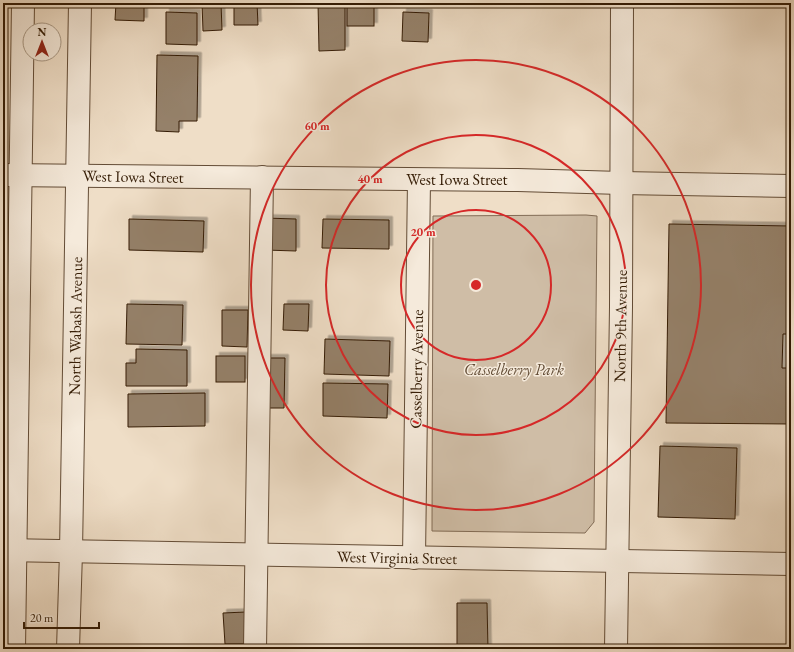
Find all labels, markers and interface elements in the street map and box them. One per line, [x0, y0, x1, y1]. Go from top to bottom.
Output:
north arrow [22, 22, 62, 62]
text: N [38, 25, 47, 39]
text: 60 m [304, 118, 330, 134]
street label: West Iowa Street [82, 165, 184, 188]
street label: West Iowa Street [406, 169, 508, 190]
text: 40 m [357, 171, 383, 187]
text: 20 m [410, 224, 436, 240]
street label: North Wabash Avenue [64, 256, 87, 396]
street label: North 9th Avenue [609, 270, 632, 382]
centre of rings [469, 278, 483, 292]
street label: Casselberry Avenue [405, 309, 428, 429]
park label: Casselberry Park [464, 359, 565, 380]
street label: West Virginia Street [337, 546, 457, 569]
scale bar [24, 604, 99, 630]
text: 20 m [30, 610, 54, 626]

